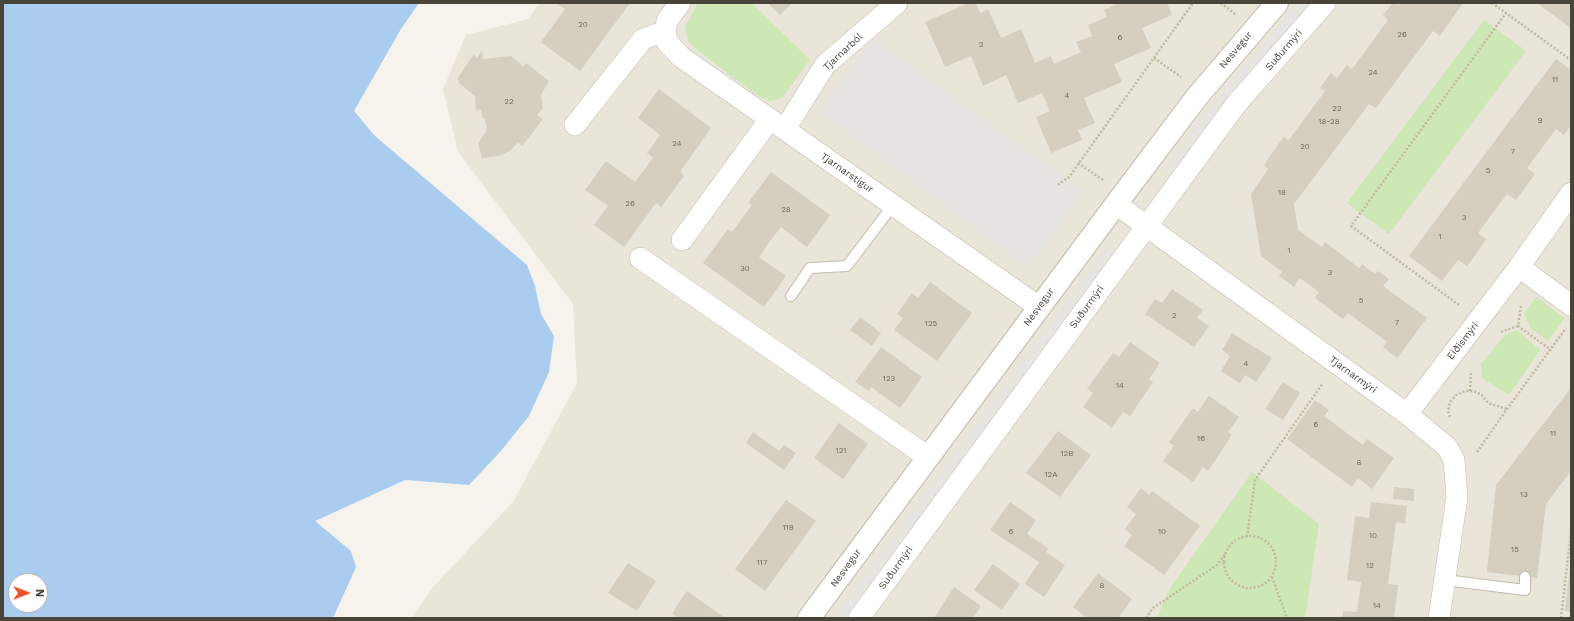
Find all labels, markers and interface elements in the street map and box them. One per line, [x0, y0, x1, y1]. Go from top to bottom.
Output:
house number: 20 [578, 20, 588, 30]
street label: Suðurmýri [1263, 27, 1305, 73]
street label: Nesvegur [1217, 29, 1255, 71]
house number: 26 [1397, 30, 1407, 40]
street label: Tjarnarból [821, 31, 865, 73]
house number: 6 [1118, 33, 1122, 43]
house number: 2 [979, 40, 983, 50]
house number: 24 [1368, 68, 1378, 78]
house number: 11 [1552, 75, 1558, 85]
house number: 4 [1065, 91, 1069, 101]
house number: 22 [504, 97, 514, 107]
house number: 22 [1332, 104, 1342, 114]
house number: 9 [1538, 116, 1542, 126]
house number: 18-28 [1318, 117, 1340, 127]
house number: 24 [672, 139, 682, 149]
house number: 20 [1300, 142, 1310, 152]
house number: 7 [1511, 147, 1515, 157]
street label: Tjarnarstígur [818, 150, 876, 196]
house number: 5 [1486, 166, 1490, 176]
house number: 18 [1278, 188, 1286, 198]
house number: 26 [625, 199, 635, 209]
house number: 28 [781, 205, 791, 215]
house number: 3 [1462, 213, 1466, 223]
house number: 1 [1438, 232, 1442, 242]
house number: 1 [1287, 246, 1291, 256]
house number: 30 [740, 264, 750, 274]
house number: 3 [1328, 268, 1332, 278]
street label: Suðurmýri [1067, 283, 1107, 331]
street label: Nesvegur [1021, 285, 1057, 329]
house number: 5 [1359, 296, 1363, 306]
house number: 2 [1172, 311, 1176, 321]
house number: 7 [1395, 318, 1399, 328]
house number: 125 [925, 319, 937, 329]
street label: Eiðismýri [1445, 320, 1481, 362]
street label: Tjarnarmýri [1327, 354, 1379, 396]
house number: 4 [1244, 359, 1248, 369]
house number: 123 [883, 374, 895, 384]
house number: 14 [1116, 381, 1124, 391]
house number: 6 [1314, 420, 1318, 430]
house number: 11 [1550, 429, 1556, 439]
house number: 16 [1197, 434, 1205, 444]
house number: 121 [836, 446, 846, 456]
house number: 12B [1060, 449, 1074, 459]
house number: 8 [1357, 458, 1361, 468]
house number: 12A [1044, 470, 1058, 480]
house number: 13 [1520, 490, 1528, 500]
house number: 119 [782, 523, 794, 533]
house number: 6 [1009, 527, 1013, 537]
house number: 10 [1158, 527, 1166, 537]
house number: 10 [1369, 531, 1377, 541]
street label: Suðurmýri [876, 544, 916, 592]
house number: 15 [1511, 545, 1519, 555]
street label: Nesvegur [828, 546, 864, 590]
house number: 117 [757, 558, 767, 568]
house number: 12 [1366, 561, 1374, 571]
north arrow [8, 573, 48, 613]
house number: 8 [1100, 581, 1104, 591]
text: N [33, 589, 46, 597]
house number: 14 [1373, 601, 1381, 611]

